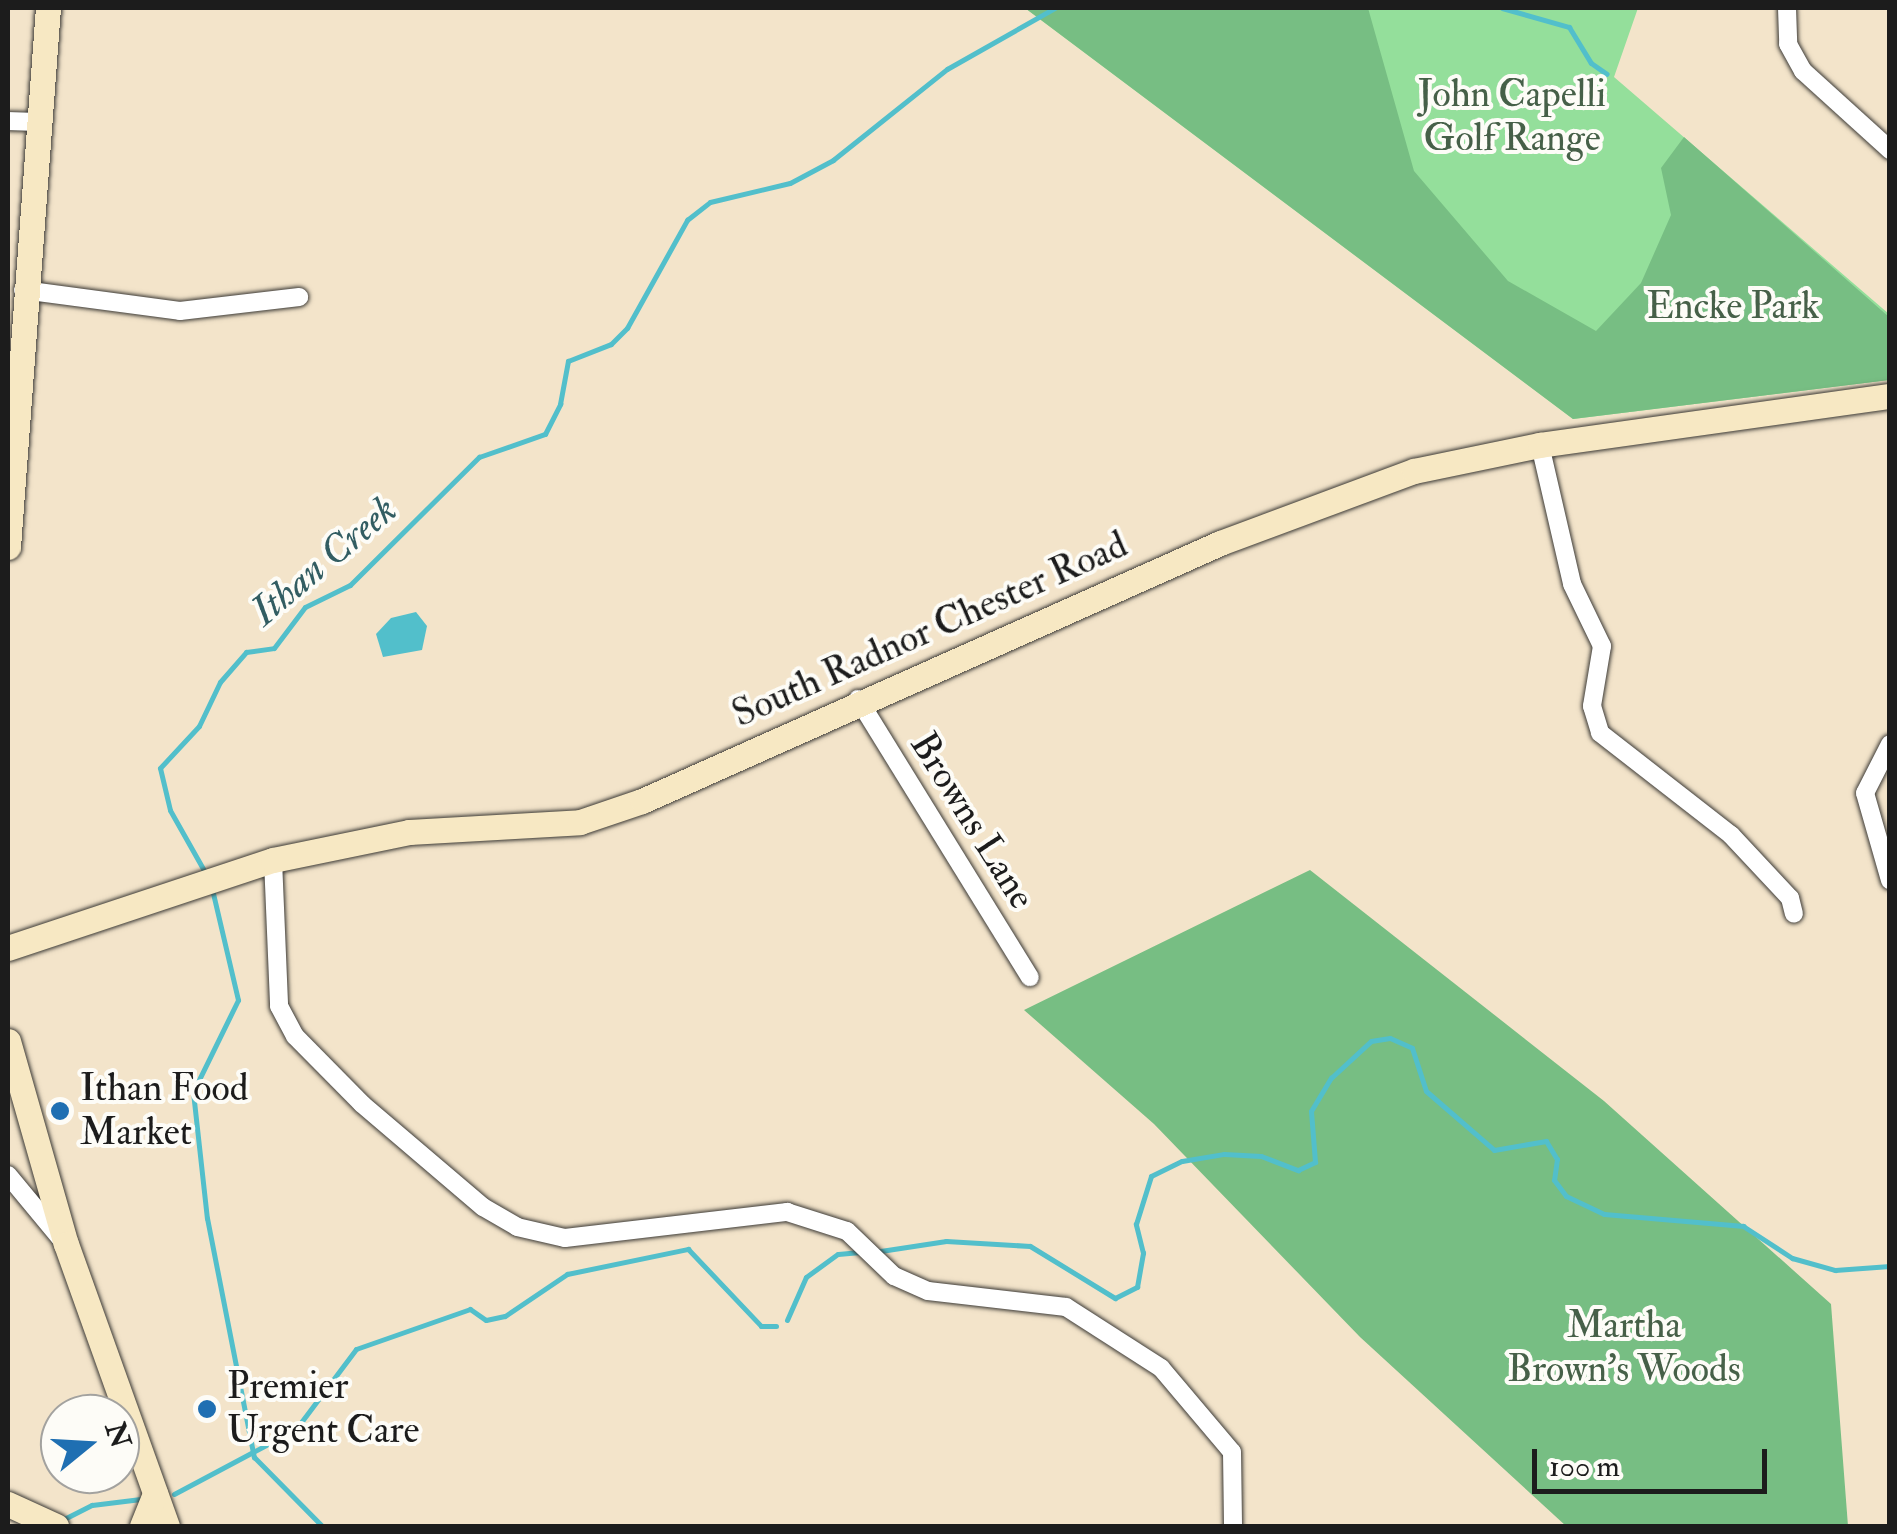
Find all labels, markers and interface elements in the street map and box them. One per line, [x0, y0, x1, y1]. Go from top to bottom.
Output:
park label: John Capelli Golf Range [1418, 72, 1606, 162]
park label: Encke Park [1647, 284, 1819, 330]
water label: Ithan Creek [241, 486, 407, 636]
street label: South Radnor Chester Road [726, 522, 1134, 738]
street label: Browns Lane [900, 724, 1044, 918]
place label: Ithan Food Market [80, 1066, 248, 1156]
marker: Ithan Food Market [49, 1100, 71, 1122]
park label: Martha Brown's Woods [1507, 1303, 1741, 1392]
place label: Premier Urgent Care [227, 1364, 419, 1454]
north arrow [40, 1394, 140, 1494]
marker: Premier Urgent Care [196, 1398, 218, 1420]
text: N [97, 1418, 138, 1453]
scale bar [1537, 1429, 1772, 1491]
text: 100 m [1549, 1448, 1620, 1485]

